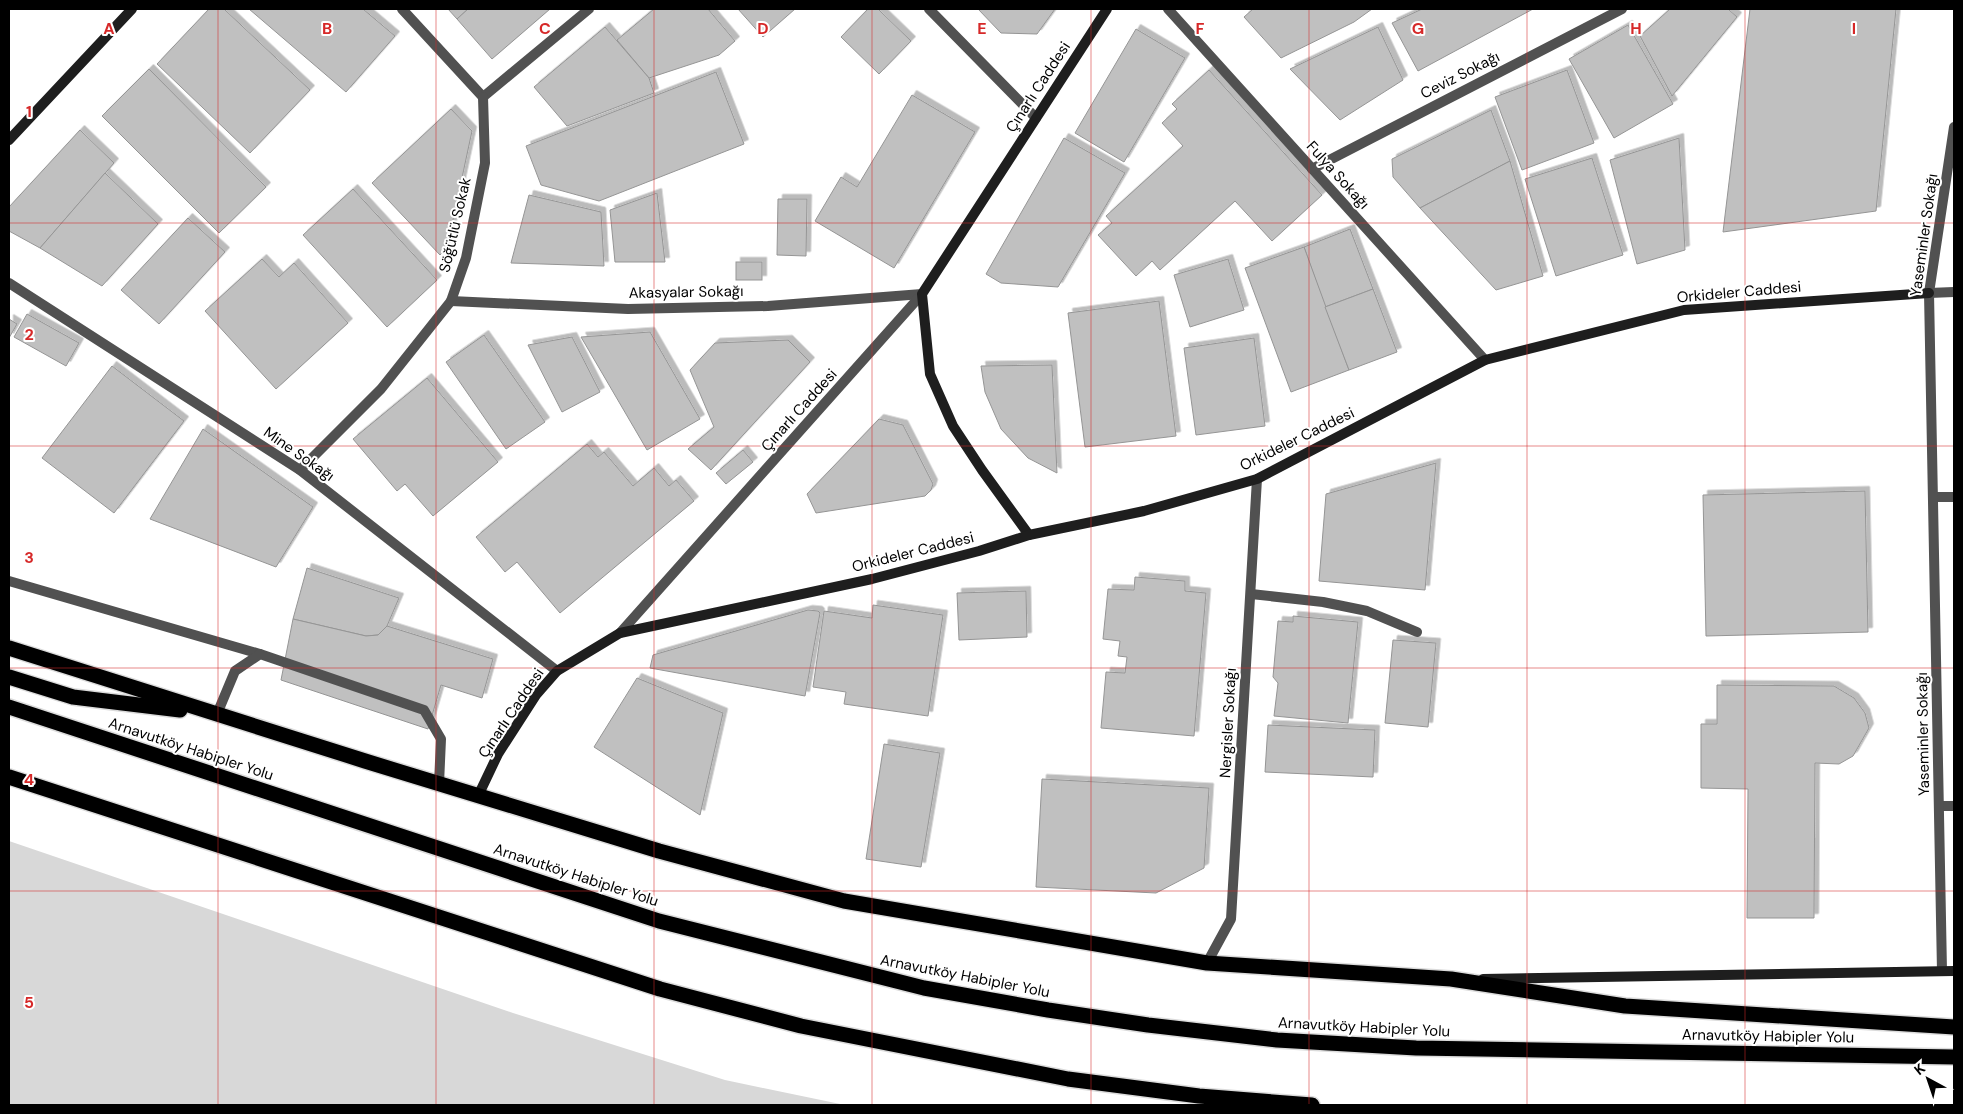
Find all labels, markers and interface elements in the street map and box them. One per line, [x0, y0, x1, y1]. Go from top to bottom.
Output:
text: A [103, 18, 115, 39]
text: B [322, 18, 332, 39]
text: C [539, 18, 551, 39]
text: D [757, 18, 769, 39]
text: E [977, 18, 987, 39]
text: F [1196, 18, 1205, 39]
text: G [1412, 18, 1424, 39]
text: H [1630, 18, 1642, 39]
text: I [1852, 18, 1856, 39]
street label: Çınarlı Caddesi [1001, 38, 1075, 136]
street label: Ceviz Sokağı [1417, 46, 1503, 104]
text: 1 [26, 101, 32, 122]
street label: Fulya Sokağı [1302, 137, 1374, 213]
street label: Yaseminler Sokağı [1905, 172, 1943, 298]
street label: Söğütlü Sokak [434, 175, 476, 274]
street label: Orkideler Caddesi [1676, 277, 1802, 307]
street label: Akasyalar Sokağı [628, 281, 744, 303]
text: 2 [24, 324, 34, 345]
street label: Çınarlı Caddesi [757, 364, 841, 456]
street label: Orkideler Caddesi [1236, 403, 1358, 475]
street label: Mine Sokağı [260, 422, 338, 486]
street label: Orkideler Caddesi [850, 527, 976, 577]
text: 3 [24, 547, 34, 568]
street label: Çınarlı Caddesi [473, 664, 549, 762]
street label: Nergisler Sokağı [1215, 667, 1241, 779]
street label: Yaseminler Sokağı [1912, 672, 1934, 796]
street label: Arnavutköy Habipler Yolu [106, 713, 276, 785]
text: 4 [24, 769, 34, 790]
street label: Arnavutköy Habipler Yolu [491, 839, 661, 911]
street label: Arnavutköy Habipler Yolu [878, 950, 1052, 1002]
text: 5 [24, 992, 34, 1013]
street label: Arnavutköy Habipler Yolu [1277, 1013, 1451, 1041]
street label: Arnavutköy Habipler Yolu [1682, 1024, 1854, 1048]
north arrow [1903, 1054, 1953, 1104]
text: K [1910, 1059, 1929, 1079]

